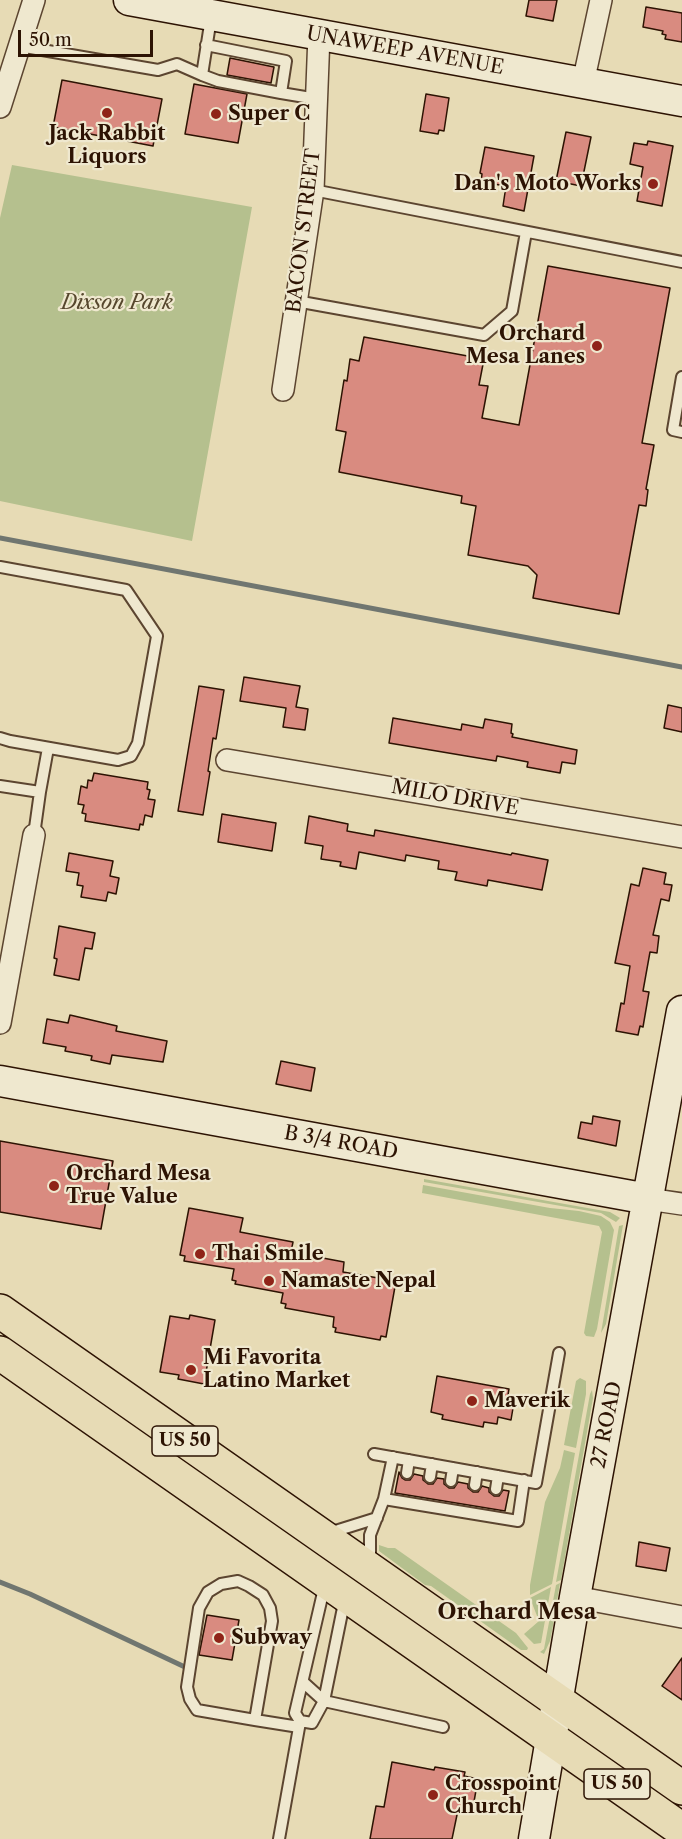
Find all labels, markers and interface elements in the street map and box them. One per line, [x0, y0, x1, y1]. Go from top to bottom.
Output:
scale bar [21, 18, 156, 56]
street label: UNAWEEP AVENUE [304, 22, 506, 80]
text: 50 m [29, 29, 72, 51]
place label: Super C [228, 102, 310, 126]
marker: Jack Rabbit Liquors [100, 106, 114, 120]
marker: Super C [209, 107, 223, 121]
place label: Jack Rabbit Liquors [49, 122, 165, 169]
street label: BACON STREET [282, 147, 326, 315]
place label: Dan's Moto Works [454, 172, 641, 196]
marker: Dan's Moto Works [646, 177, 660, 191]
park label: Dixson Park [61, 291, 173, 315]
place label: Orchard Mesa Lanes [466, 322, 585, 369]
marker: Orchard Mesa Lanes [590, 339, 604, 353]
street label: MILO DRIVE [389, 775, 521, 821]
street label: B 3/4 ROAD [282, 1121, 400, 1165]
place label: Orchard Mesa True Value [66, 1162, 211, 1209]
marker: Orchard Mesa True Value [47, 1179, 61, 1193]
place label: Thai Smile [212, 1242, 324, 1266]
marker: Thai Smile [193, 1247, 207, 1261]
place label: Namaste Nepal [281, 1269, 436, 1293]
marker: Namaste Nepal [262, 1274, 276, 1288]
place label: Mi Favorita Latino Market [203, 1346, 350, 1393]
marker: Mi Favorita Latino Market [184, 1363, 198, 1377]
street label: 27 ROAD [587, 1379, 627, 1471]
place label: Maverik [484, 1389, 570, 1413]
marker: Maverik [465, 1394, 479, 1408]
road number: US 50 [152, 1426, 218, 1456]
district label: Orchard Mesa [438, 1600, 596, 1626]
place label: Subway [231, 1626, 312, 1650]
marker: Subway [212, 1631, 226, 1645]
road number: US 50 [584, 1769, 650, 1799]
place label: Crosspoint Church [445, 1772, 557, 1819]
marker: Crosspoint Church [426, 1788, 440, 1802]

